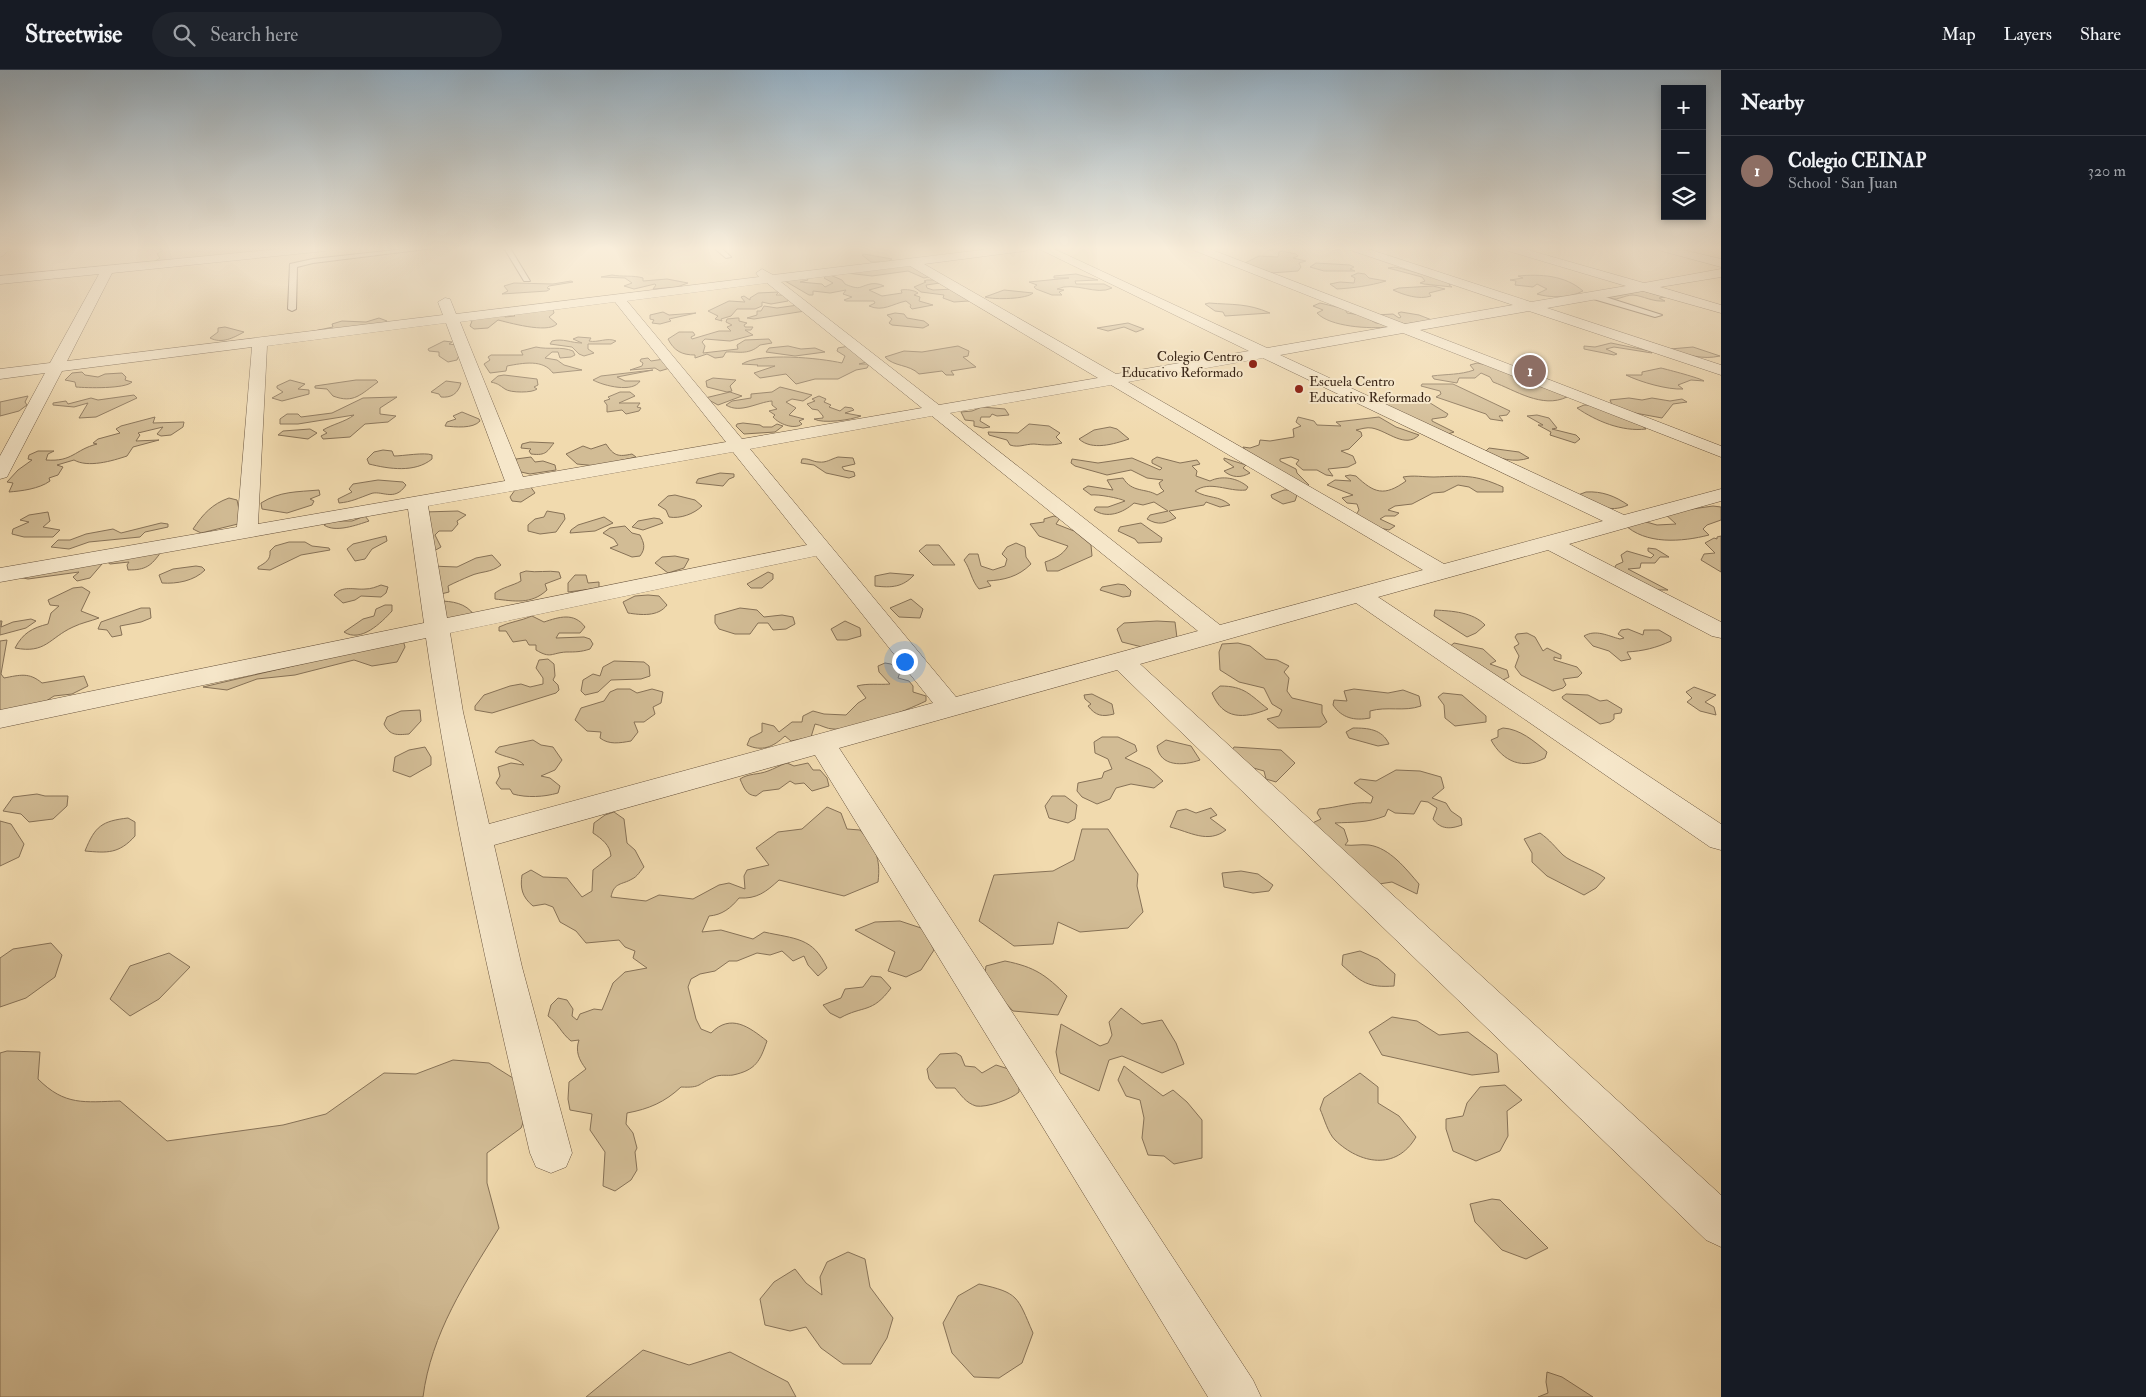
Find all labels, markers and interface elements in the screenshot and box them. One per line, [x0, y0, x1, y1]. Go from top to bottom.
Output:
search box [152, 12, 502, 57]
text: Streetwise [25, 19, 122, 50]
icon: search [170, 21, 198, 49]
text: Search here [210, 23, 298, 47]
text: Map [1942, 23, 1976, 46]
text: Layers [2004, 23, 2052, 46]
text: Share [2080, 23, 2121, 46]
map controls [1661, 85, 1706, 220]
button: + [1661, 85, 1706, 130]
text: Nearby [1741, 89, 1804, 116]
button: − [1661, 130, 1706, 175]
text: Colegio CEINAP [1788, 149, 1926, 173]
text: 1 [1754, 161, 1760, 181]
text: 320 m [2088, 161, 2126, 181]
text: School · San Juan [1788, 173, 1897, 193]
button: layers [1661, 175, 1706, 220]
place label: Colegio Centro Educativo Reformado [1121, 348, 1243, 381]
pin: 1 [1514, 352, 1546, 390]
marker: Colegio Centro Educativo Reformado [1247, 358, 1259, 370]
place label: Escuela Centro Educativo Reformado [1309, 373, 1431, 406]
marker: Escuela Centro Educativo Reformado [1293, 383, 1305, 395]
your location [892, 649, 918, 675]

